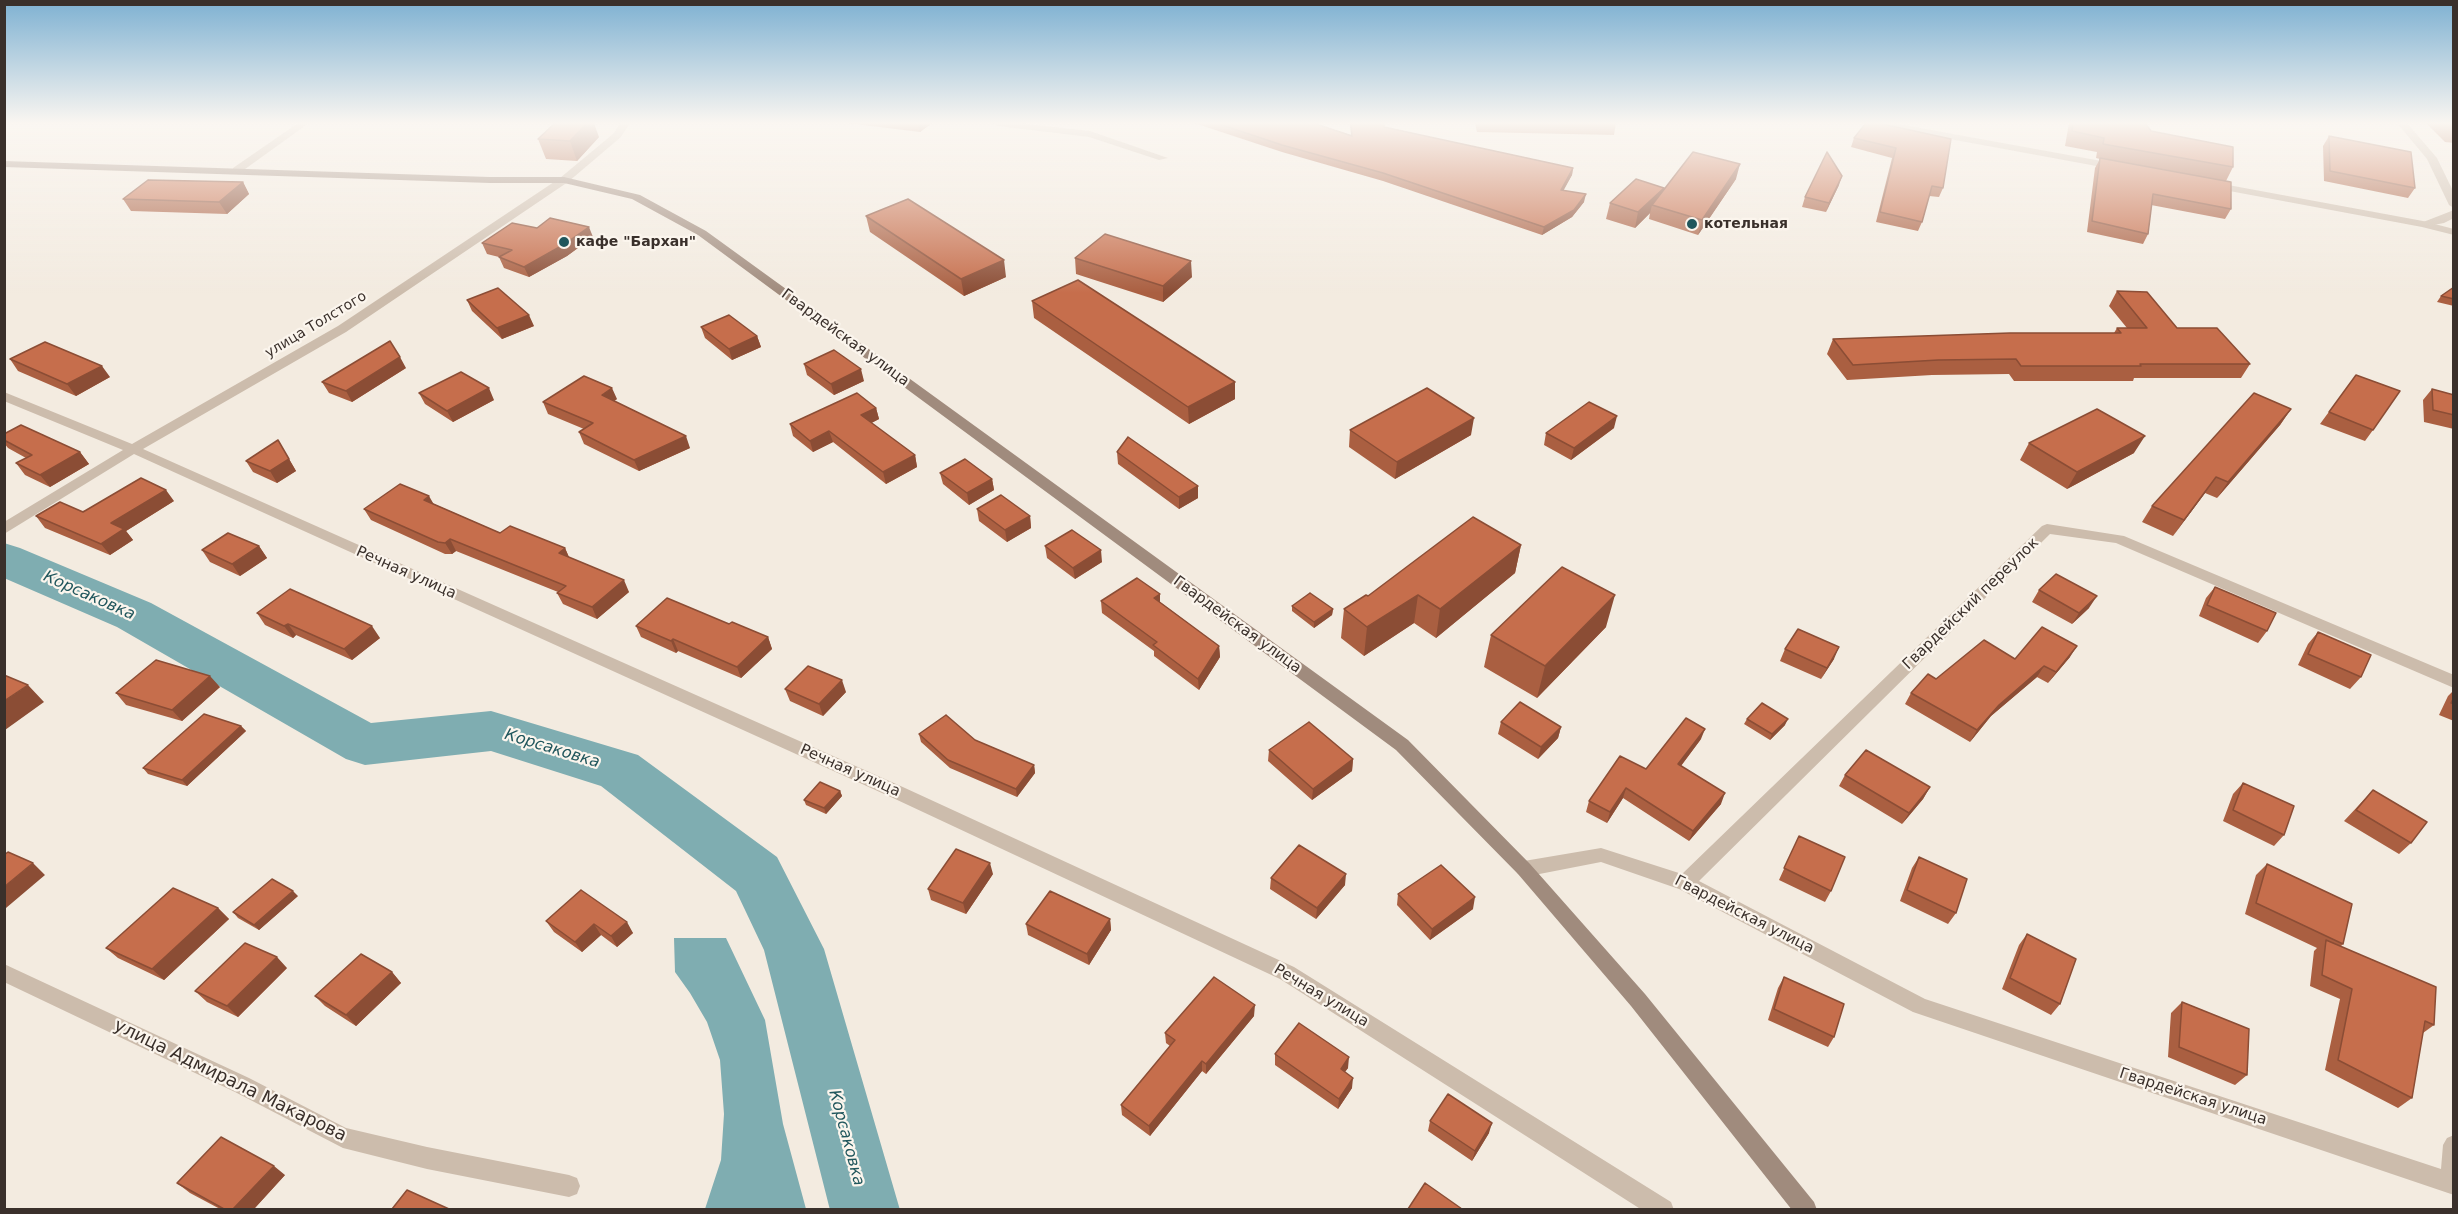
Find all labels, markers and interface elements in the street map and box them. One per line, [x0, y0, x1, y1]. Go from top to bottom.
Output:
place label: котельная [1704, 216, 1788, 232]
marker: котельная [1685, 217, 1699, 231]
place label: кафе "Бархан" [576, 234, 696, 250]
marker: кафе "Бархан" [557, 235, 571, 249]
street label: Гвардейская улица [777, 285, 913, 391]
street label: улица Толстого [262, 288, 370, 362]
street label: Гвардейский переулок [1899, 534, 2043, 674]
street label: Речная улица [353, 543, 459, 603]
water label: Корсаковка [40, 567, 138, 625]
street label: Гвардейская улица [1169, 572, 1305, 678]
water label: Корсаковка [502, 725, 602, 773]
street label: Речная улица [797, 741, 903, 801]
street label: Гвардейская улица [1671, 872, 1817, 958]
street label: Речная улица [1270, 961, 1372, 1031]
street label: улица Адмирала Макарова [110, 1015, 350, 1147]
street label: Гвардейская улица [2117, 1065, 2269, 1129]
water label: Корсаковка [824, 1088, 868, 1188]

